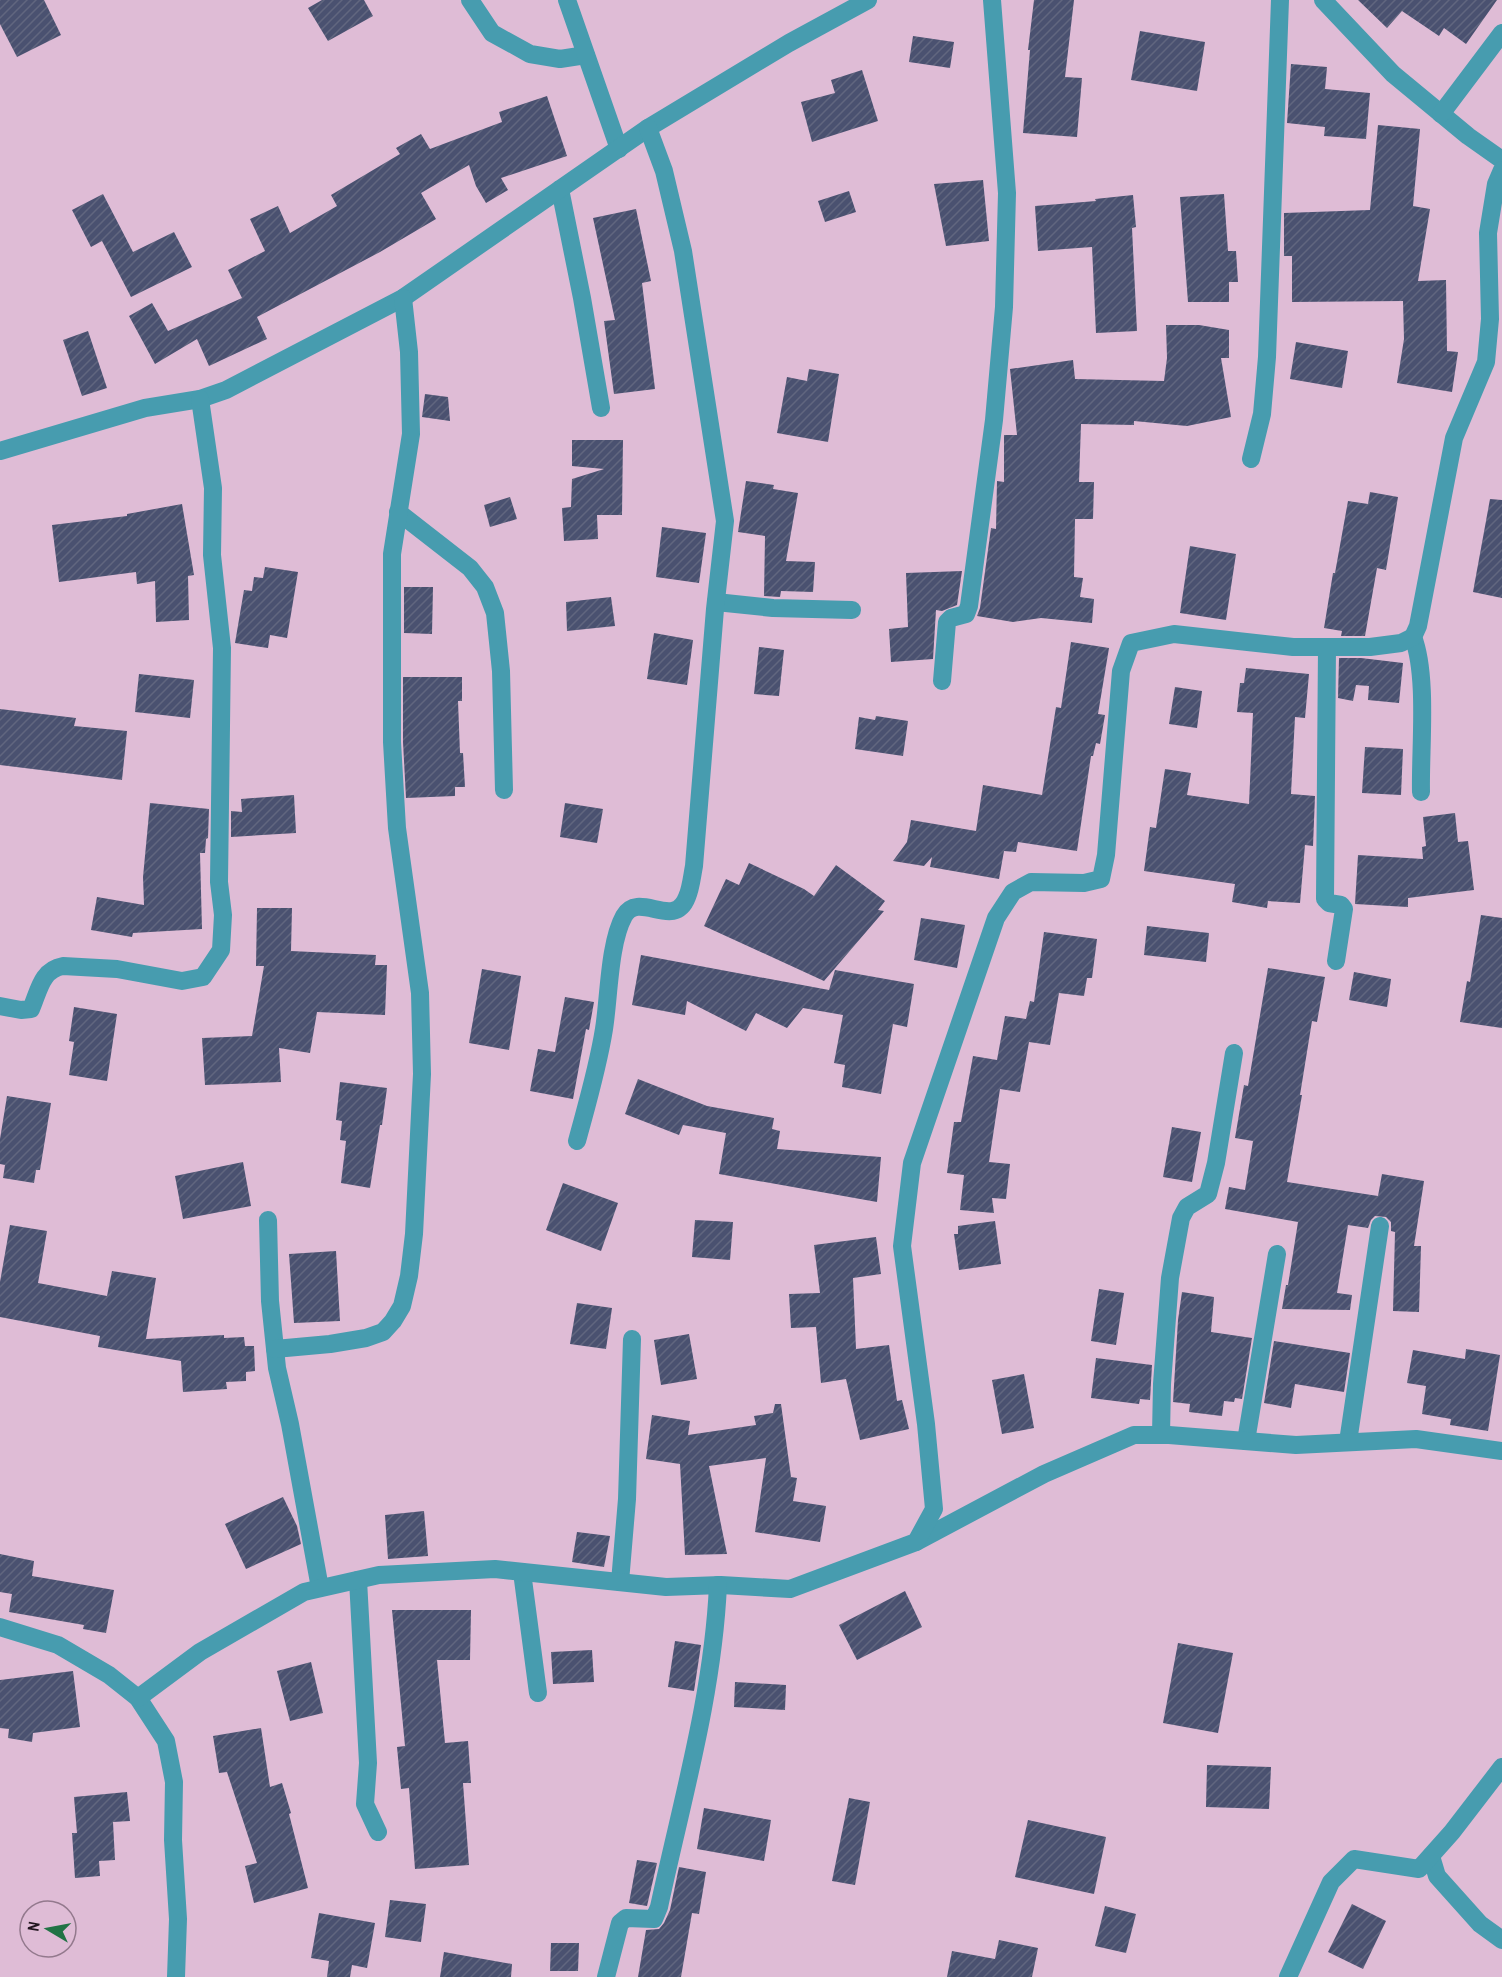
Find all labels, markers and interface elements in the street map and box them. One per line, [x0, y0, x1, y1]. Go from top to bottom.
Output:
north arrow [18, 1899, 78, 1959]
text: N [22, 1920, 45, 1933]

